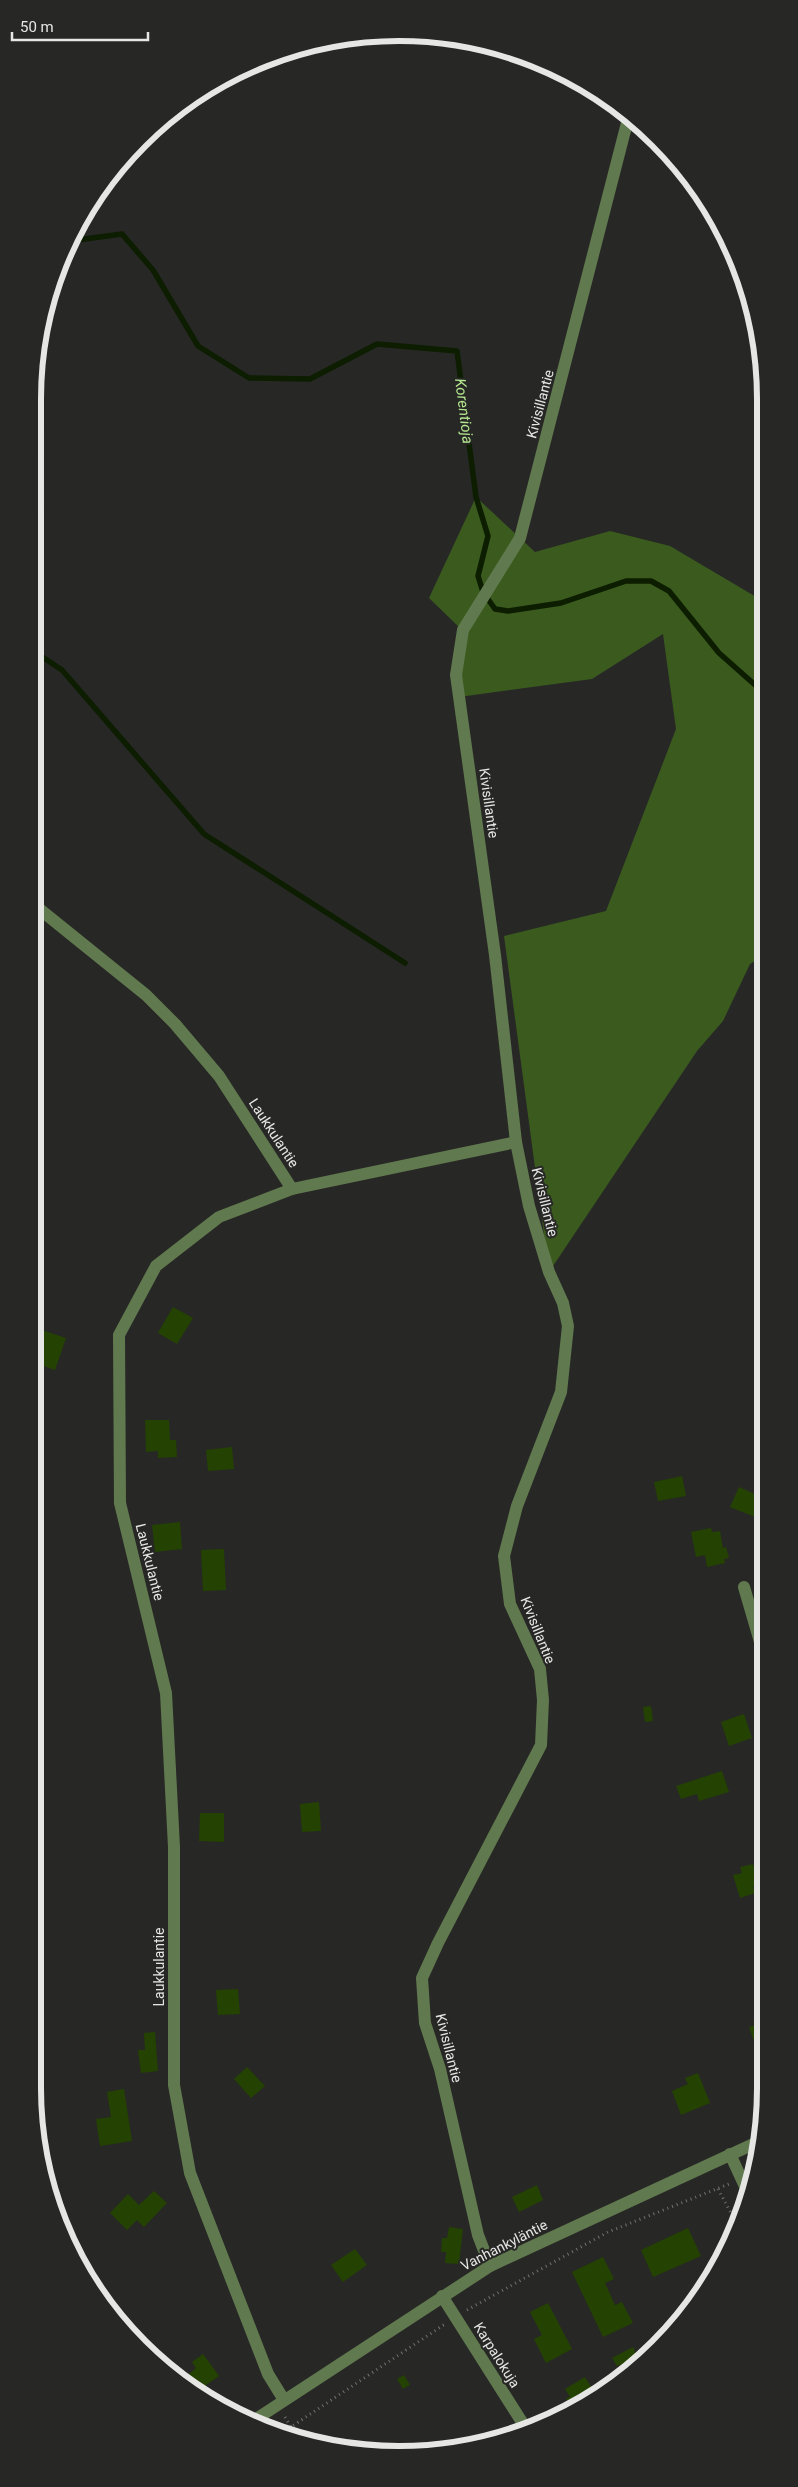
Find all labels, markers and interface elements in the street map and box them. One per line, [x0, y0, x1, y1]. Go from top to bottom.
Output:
scale bar [12, 10, 149, 42]
text: 50 m [20, 18, 54, 36]
street label: Kivisillantie [523, 368, 557, 440]
water label: Korentioja [451, 377, 477, 445]
street label: Kivisillantie [476, 767, 502, 839]
street label: Laukkulantie [246, 1096, 302, 1170]
street label: Kivisillantie [529, 1166, 561, 1238]
street label: Laukkulantie [133, 1522, 167, 1602]
street label: Kivisillantie [517, 1594, 559, 1666]
street label: Laukkulantie [151, 1928, 167, 2006]
street label: Kivisillantie [433, 2012, 465, 2084]
street label: Vanhankyläntie [458, 2216, 550, 2274]
street label: Karpalokuja [471, 2319, 523, 2391]

